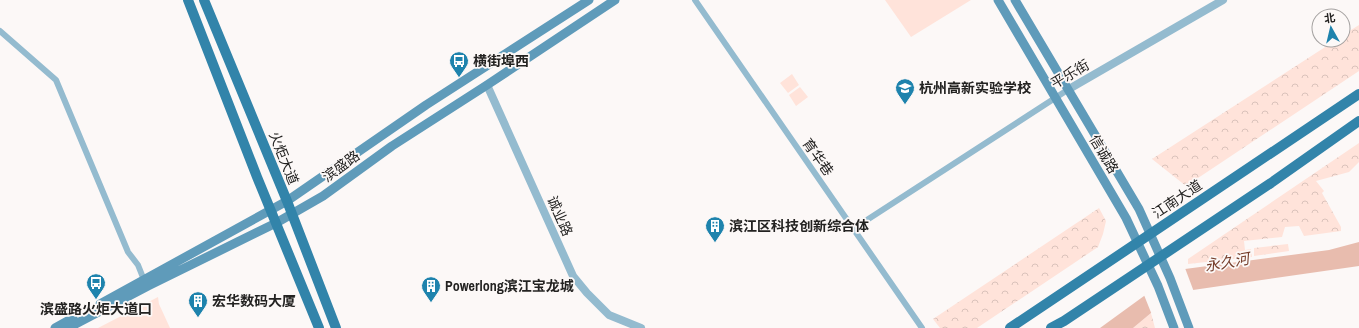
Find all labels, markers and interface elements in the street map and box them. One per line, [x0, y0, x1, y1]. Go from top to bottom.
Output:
north arrow [1311, 8, 1351, 48]
text: 北 [1323, 10, 1336, 26]
bus stop icon: 横街埠西 [448, 50, 470, 78]
place label: 横街埠西 [473, 52, 529, 70]
street label: 平乐街 [1047, 55, 1093, 93]
school or university icon: 杭州高新实验学校 [894, 77, 916, 105]
place label: 杭州高新实验学校 [919, 79, 1031, 97]
street label: 火炬大道 [265, 129, 303, 187]
street label: 信诚路 [1085, 131, 1123, 177]
street label: 育华巷 [799, 135, 837, 179]
street label: 滨盛路 [319, 146, 363, 186]
street label: 江南大道 [1149, 176, 1205, 222]
street label: 诚业路 [543, 193, 577, 239]
building icon: 滨江区科技创新综合体 [704, 215, 726, 243]
place label: 滨江区科技创新综合体 [729, 217, 869, 235]
water label: 永久河 [1203, 247, 1254, 276]
bus stop icon: 滨盛路火炬大道口 [85, 272, 107, 300]
building icon: Powerlong滨江宝龙城 [420, 275, 442, 303]
place label: Powerlong滨江宝龙城 [445, 277, 574, 295]
building icon: 宏华数码大厦 [187, 290, 209, 318]
place label: 宏华数码大厦 [212, 292, 296, 310]
place label: 滨盛路火炬大道口 [40, 300, 152, 318]

